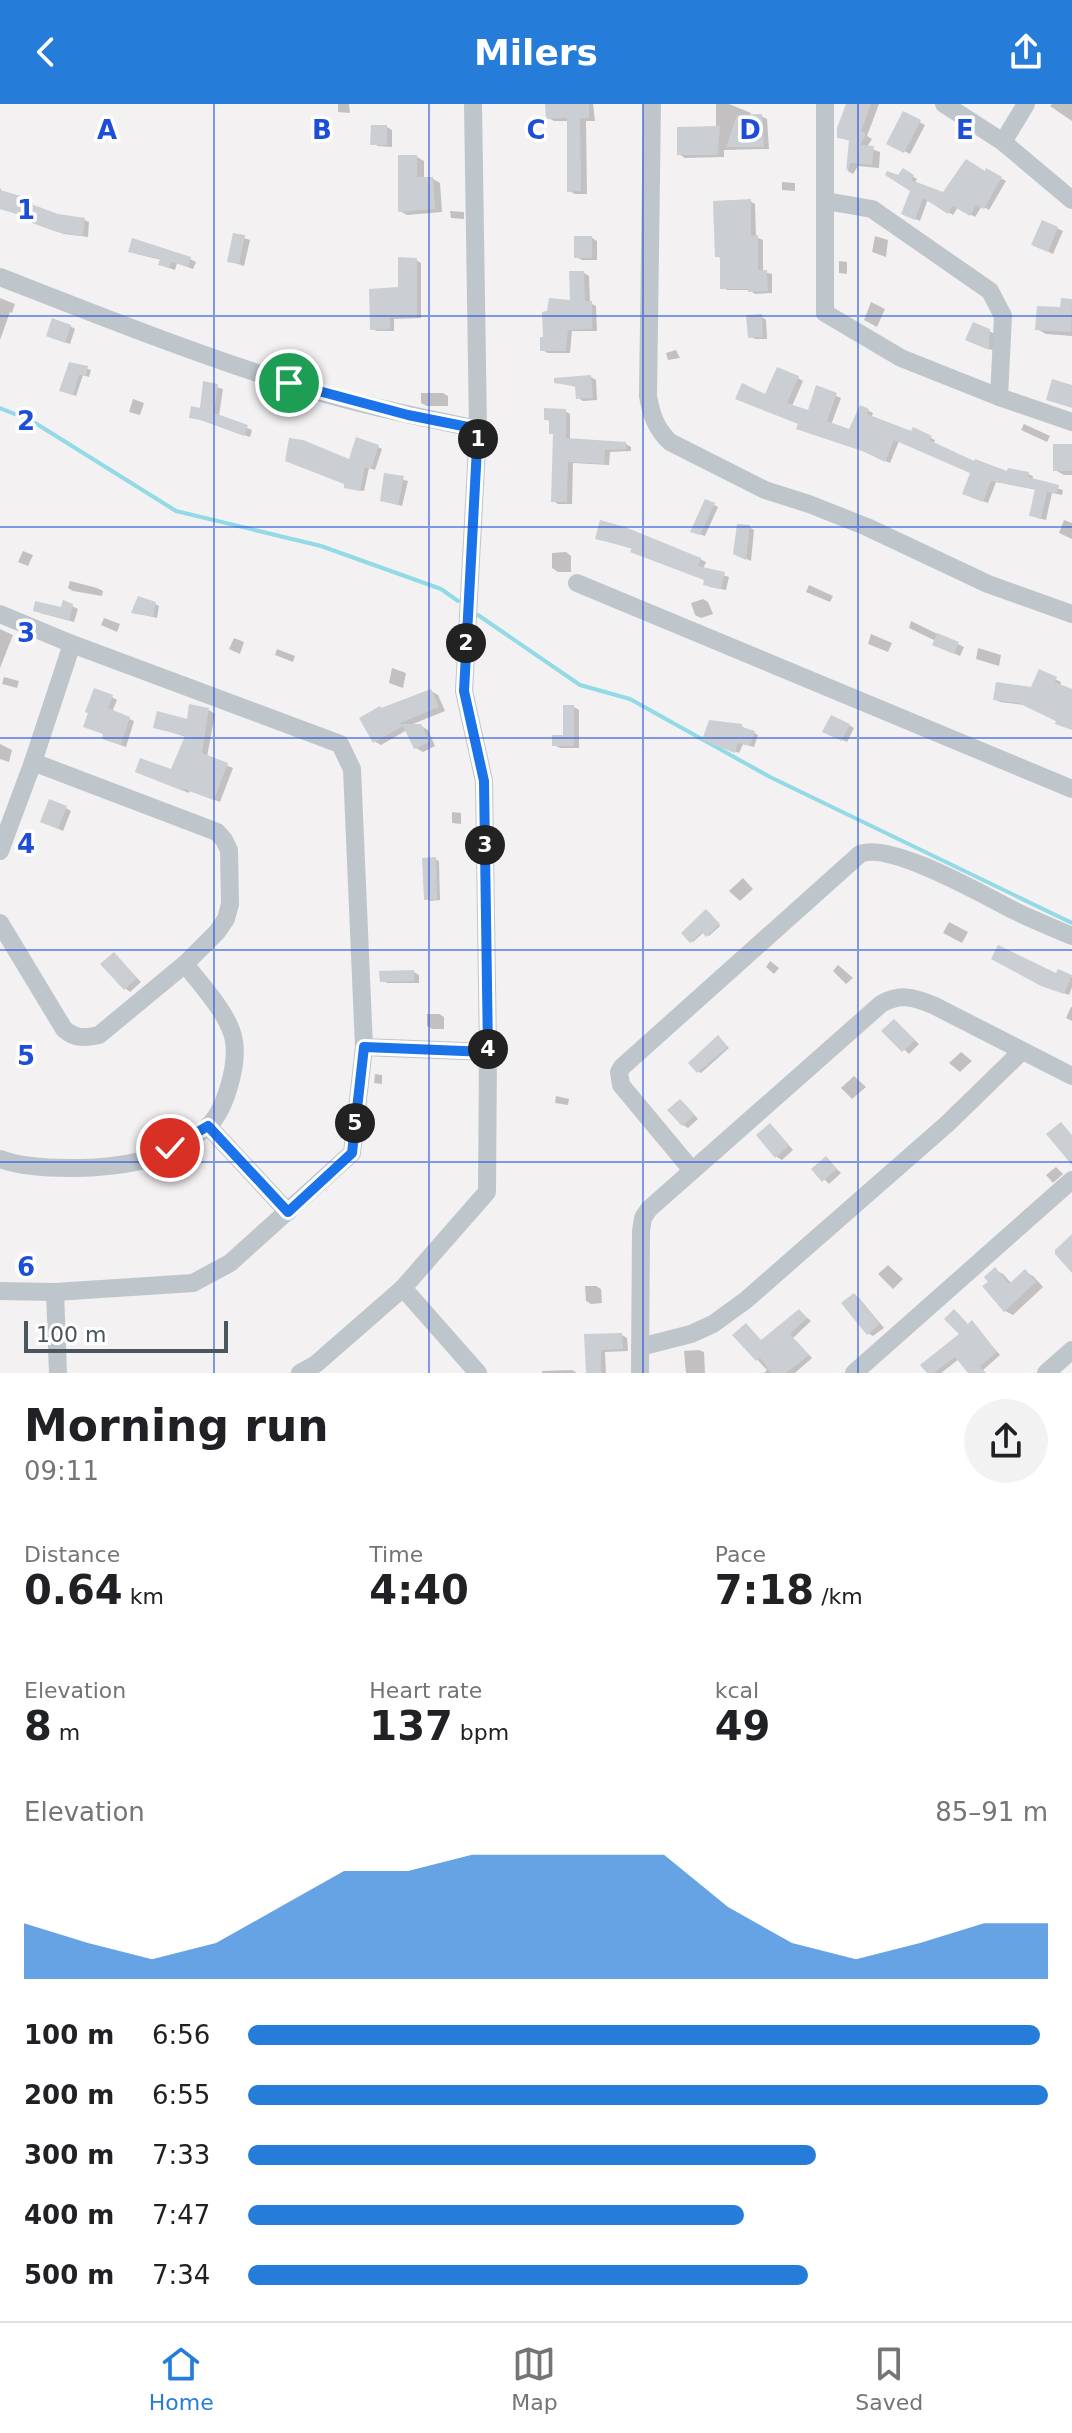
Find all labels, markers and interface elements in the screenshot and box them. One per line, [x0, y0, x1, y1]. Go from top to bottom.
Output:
icon: back [24, 30, 68, 74]
icon: share [1004, 30, 1048, 74]
text: Milers [474, 32, 598, 73]
text: A [97, 115, 117, 145]
text: B [312, 115, 332, 145]
text: C [526, 115, 546, 145]
text: D [739, 115, 761, 145]
text: E [956, 115, 974, 145]
text: 1 [17, 195, 35, 225]
pin [255, 349, 323, 417]
icon: arrive [267, 361, 311, 405]
text: 2 [17, 406, 35, 436]
pin: 1 [458, 419, 498, 459]
text: 1 [470, 426, 486, 451]
text: 3 [17, 618, 35, 648]
pin: 2 [446, 623, 486, 663]
text: 2 [458, 630, 474, 655]
pin: 3 [465, 825, 505, 865]
text: 4 [17, 829, 35, 859]
text: 3 [477, 832, 493, 857]
pin: 4 [468, 1029, 508, 1069]
text: 4 [480, 1036, 496, 1061]
text: 5 [17, 1041, 35, 1071]
pin: 5 [335, 1103, 375, 1143]
text: 5 [347, 1110, 363, 1135]
pin [136, 1114, 204, 1182]
icon: check [148, 1126, 192, 1170]
text: 6 [17, 1252, 35, 1282]
scale bar [24, 1317, 228, 1353]
text: 100 m [36, 1322, 106, 1347]
button: share [964, 1399, 1048, 1483]
text: Morning run [24, 1400, 329, 1451]
text: 09:11 [24, 1456, 99, 1486]
text: Distance [24, 1542, 120, 1567]
text: Time [369, 1542, 423, 1567]
text: Pace [715, 1542, 766, 1567]
text: 0.64 [24, 1567, 123, 1613]
text: 4:40 [369, 1567, 469, 1613]
text: 7:18 [715, 1567, 814, 1613]
text: km [123, 1584, 164, 1609]
text: /km [814, 1584, 863, 1609]
text: Elevation [24, 1678, 126, 1703]
text: Heart rate [369, 1678, 482, 1703]
text: kcal [715, 1678, 759, 1703]
text: 8 [24, 1703, 52, 1749]
text: 137 [369, 1703, 453, 1749]
text: 49 [715, 1703, 770, 1749]
text: m [52, 1720, 80, 1745]
text: bpm [453, 1720, 509, 1745]
text: Elevation [24, 1797, 145, 1827]
text: 85–91 m [935, 1797, 1048, 1827]
text: 100 m [24, 2020, 114, 2050]
text: 6:56 [152, 2020, 210, 2050]
text: 200 m [24, 2080, 114, 2110]
text: 6:55 [152, 2080, 210, 2110]
text: 300 m [24, 2140, 114, 2170]
text: 7:33 [152, 2140, 210, 2170]
text: 400 m [24, 2200, 114, 2230]
text: 7:47 [152, 2200, 210, 2230]
text: 500 m [24, 2260, 114, 2290]
text: 7:34 [152, 2260, 210, 2290]
tab: Home [149, 2342, 214, 2415]
tab: Map [511, 2342, 558, 2415]
tab: Saved [855, 2342, 923, 2415]

